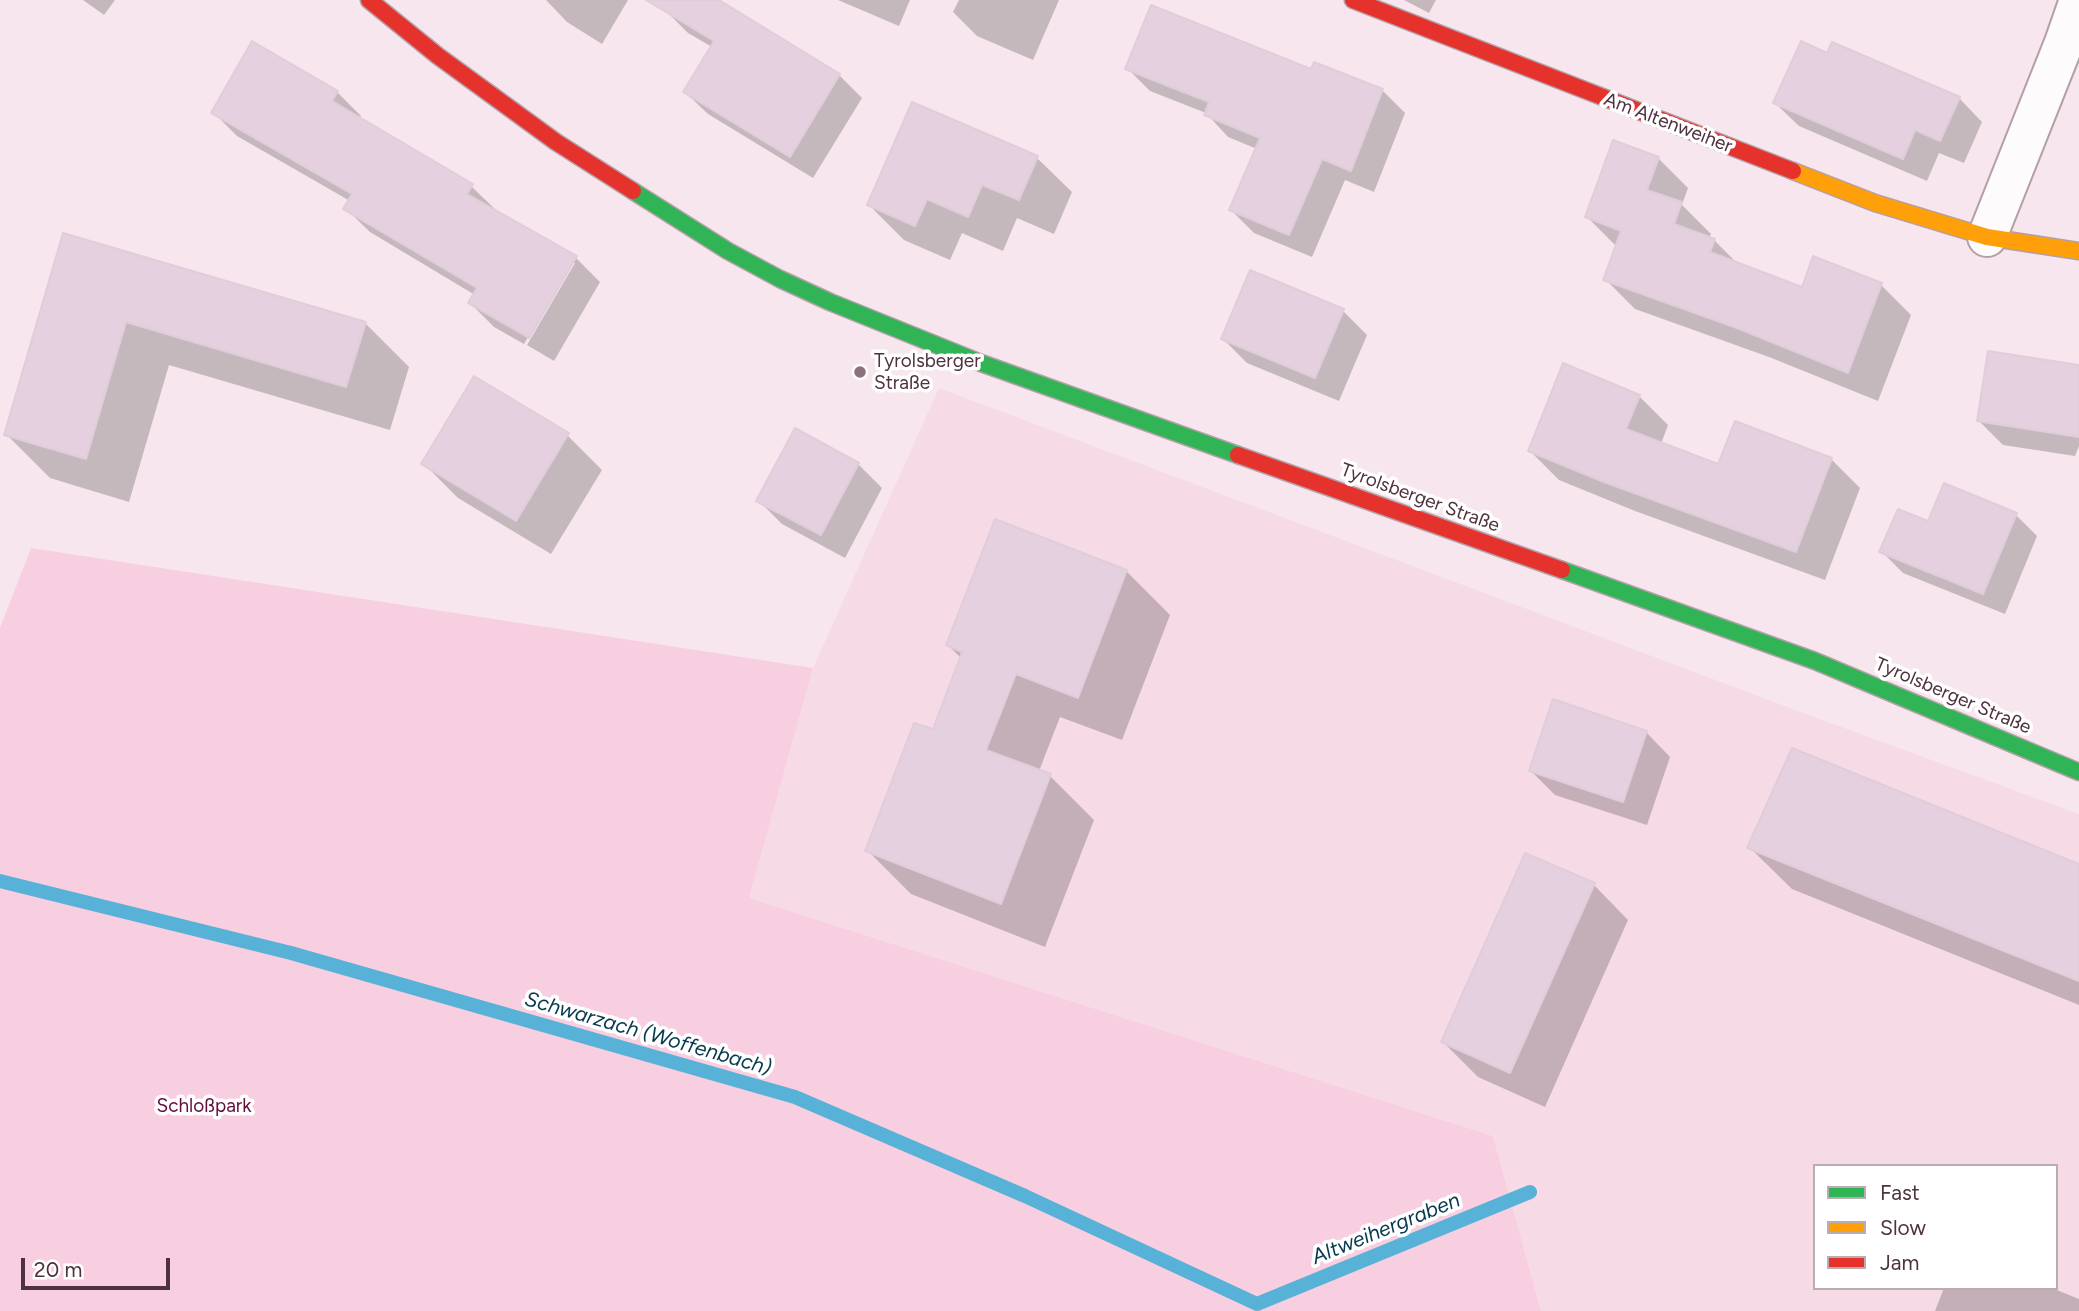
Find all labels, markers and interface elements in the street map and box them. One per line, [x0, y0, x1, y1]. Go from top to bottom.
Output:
street label: Am Altenweiher [1601, 88, 1735, 158]
place label: Tyrolsberger Straße [874, 350, 981, 394]
marker: Tyrolsberger Straße [852, 364, 868, 380]
street label: Tyrolsberger Straße [1337, 459, 1503, 537]
street label: Tyrolsberger Straße [1872, 653, 2034, 739]
water label: Schwarzach (Woffenbach) [522, 987, 774, 1081]
park label: Schloßpark [156, 1095, 252, 1117]
legend [1813, 1164, 2058, 1290]
text: Fast [1880, 1180, 1920, 1205]
water label: Altweihergraben [1308, 1188, 1464, 1270]
text: Slow [1880, 1215, 1926, 1240]
scale bar [24, 1244, 173, 1288]
text: Jam [1880, 1250, 1919, 1275]
text: 20 m [34, 1257, 82, 1282]

